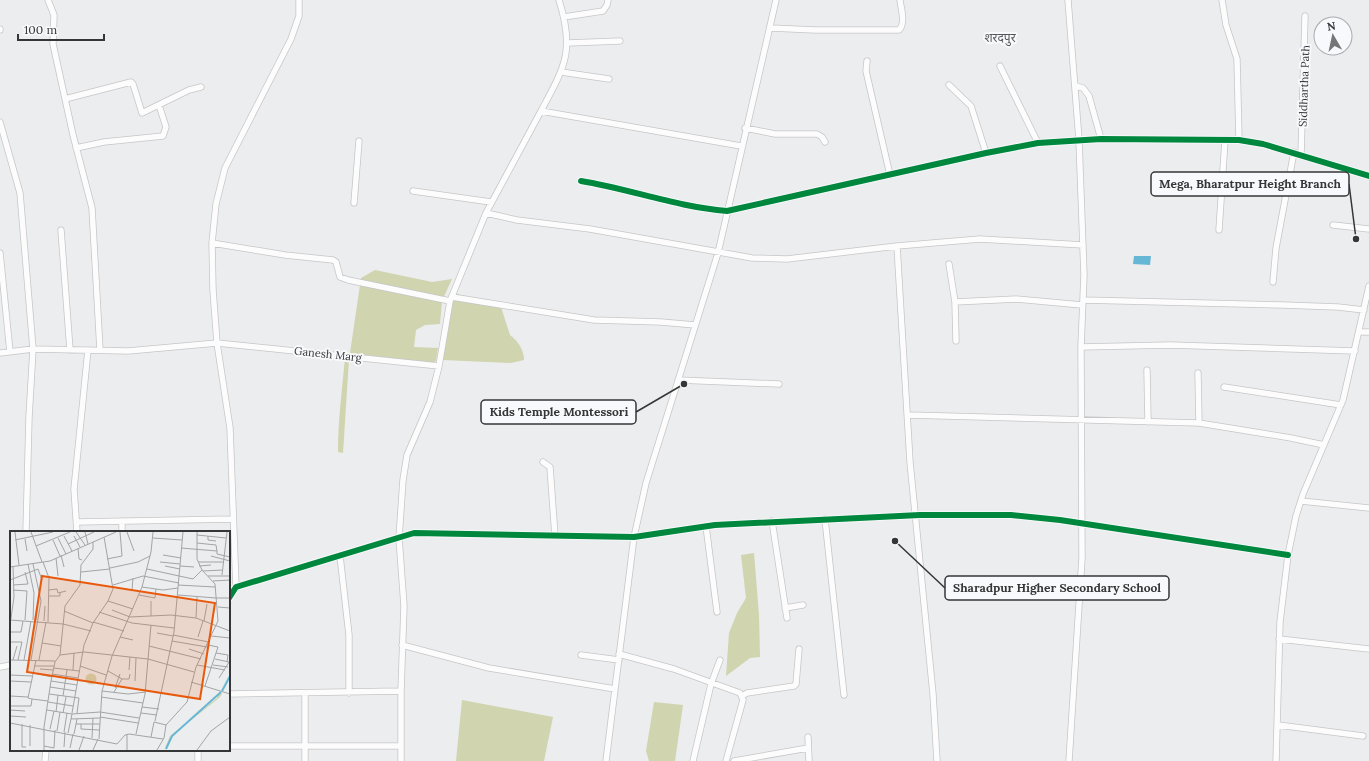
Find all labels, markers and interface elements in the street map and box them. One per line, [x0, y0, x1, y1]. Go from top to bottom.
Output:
scale bar [18, 16, 104, 42]
north arrow [1313, 16, 1353, 56]
text: N [1326, 18, 1337, 34]
text: 100 m [24, 22, 57, 37]
district label: शरदपुर [984, 30, 1017, 46]
street label: Siddhartha Path [1296, 44, 1312, 127]
callout: Mega, Bharatpur Height Branch [1151, 172, 1349, 196]
text: Mega, Bharatpur Height Branch [1159, 176, 1341, 191]
street label: Ganesh Marg [294, 343, 363, 365]
callout: Kids Temple Montessori [481, 400, 636, 424]
text: Kids Temple Montessori [489, 404, 629, 419]
inset map [10, 531, 230, 751]
callout: Sharadpur Higher Secondary School [945, 576, 1169, 600]
text: Sharadpur Higher Secondary School [953, 580, 1161, 595]

